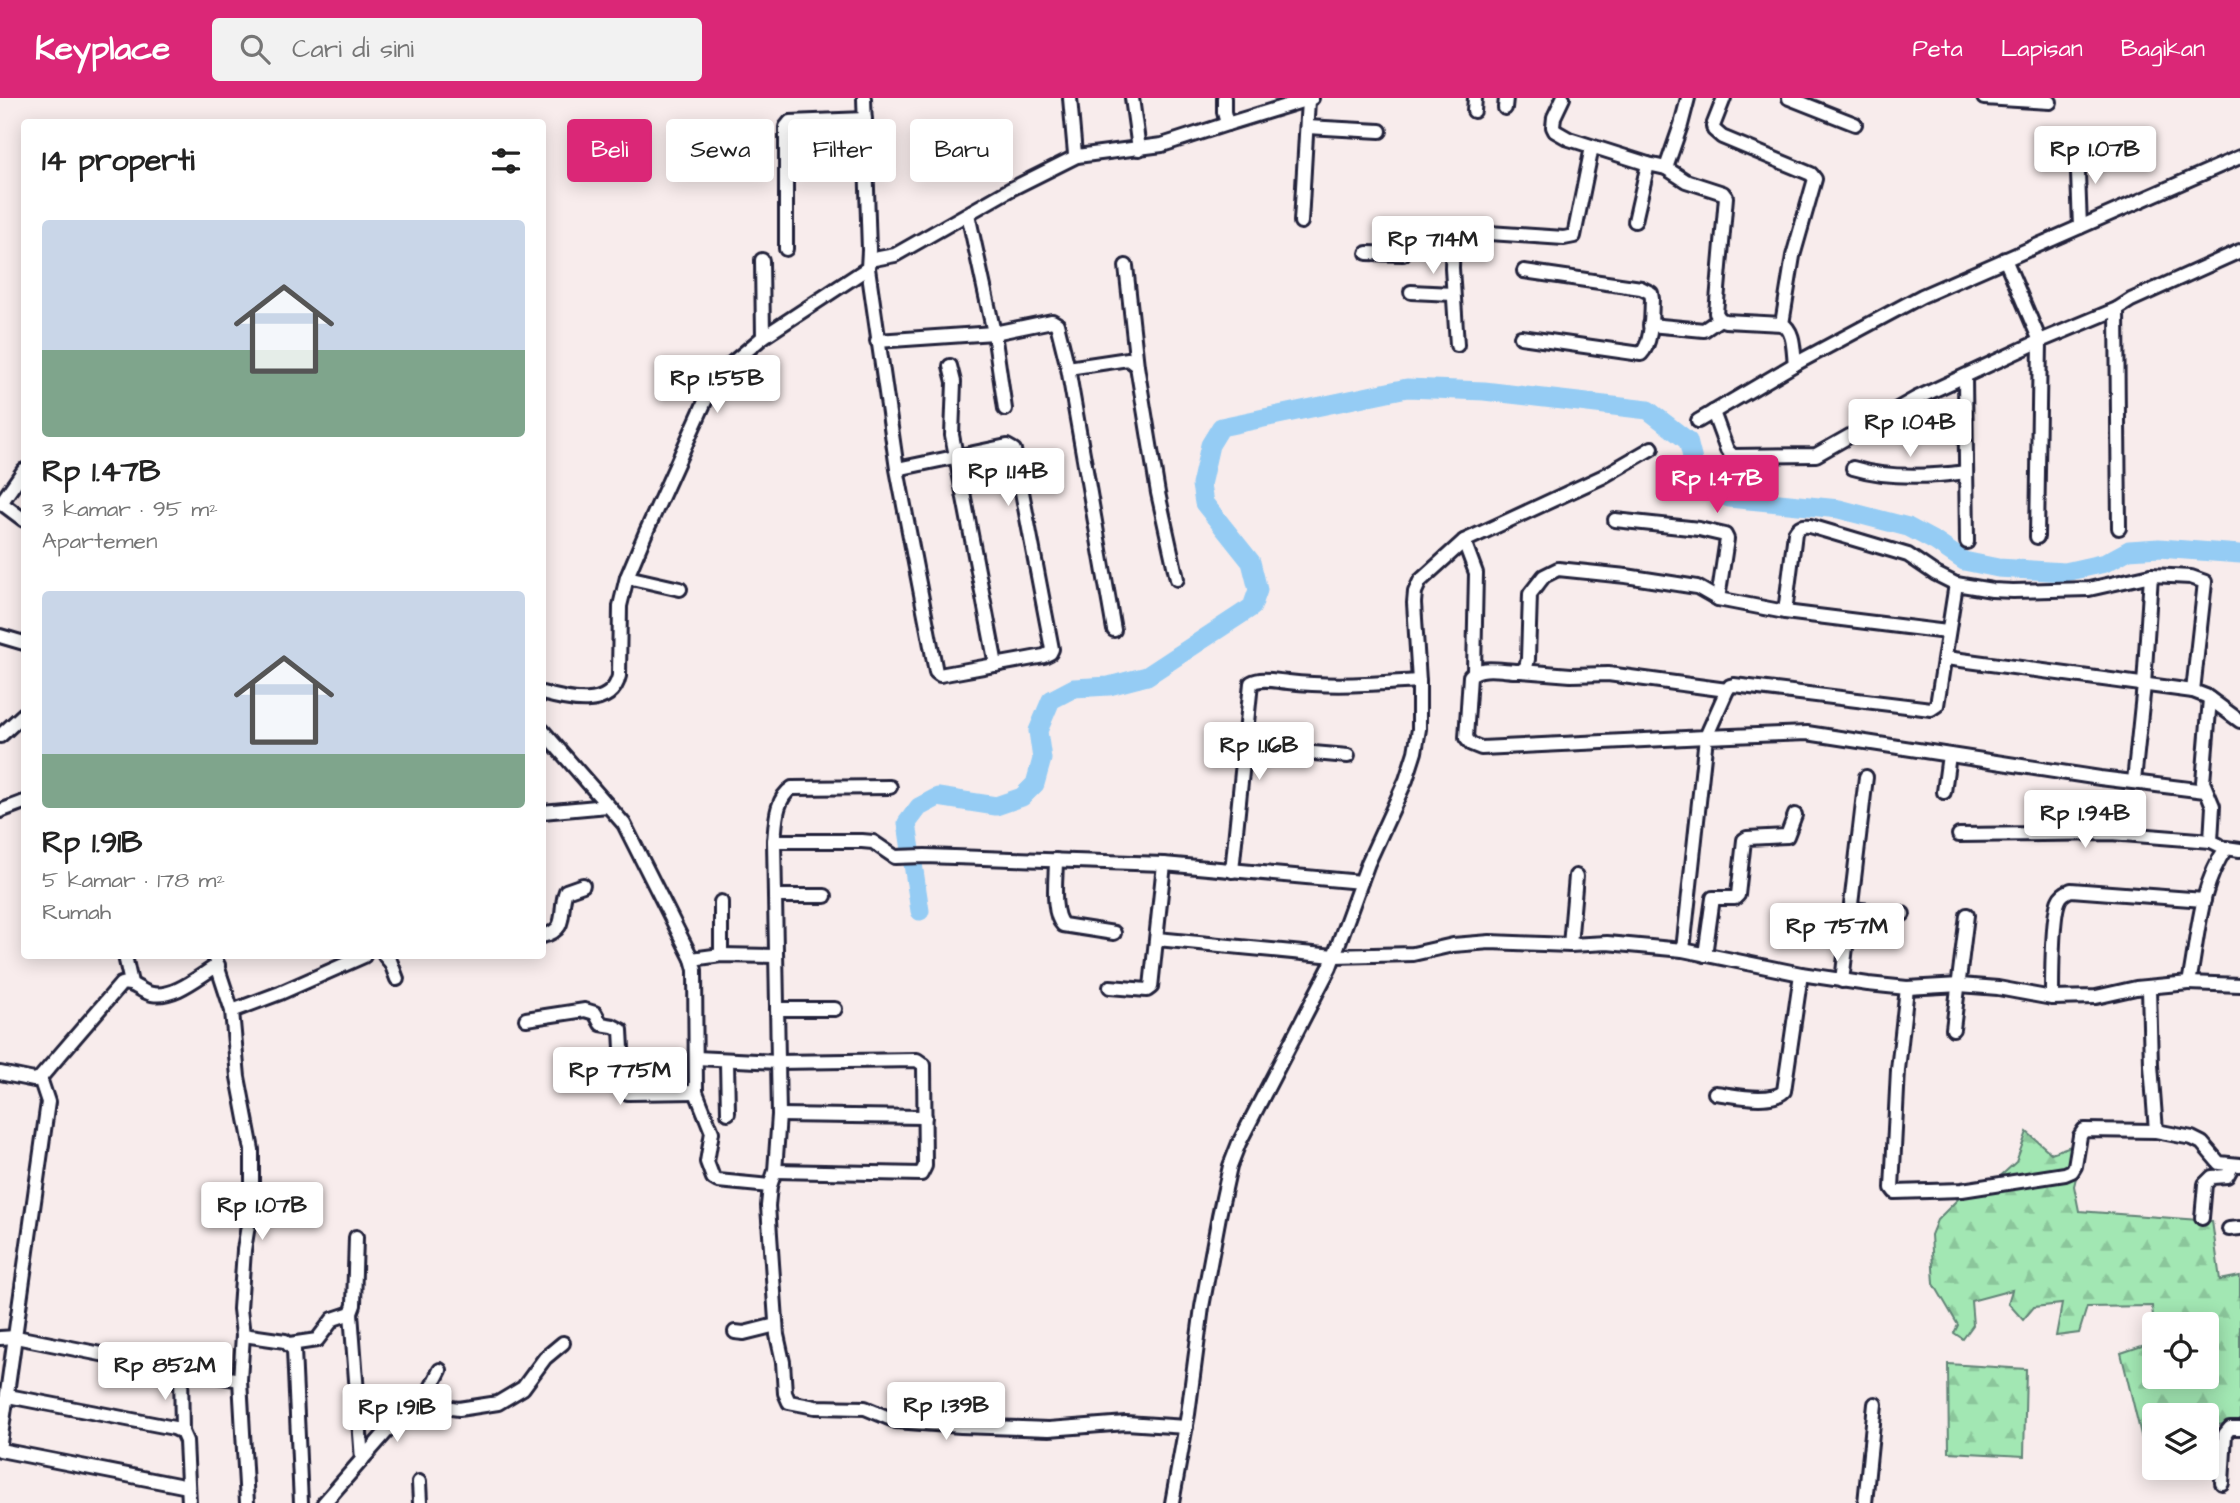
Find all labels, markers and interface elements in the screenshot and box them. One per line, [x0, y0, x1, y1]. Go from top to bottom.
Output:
search box [212, 18, 702, 81]
text: Keyplace [35, 26, 170, 72]
icon: search [236, 30, 274, 68]
text: Cari di sini [292, 31, 414, 67]
text: Peta [1912, 32, 1963, 66]
text: Lapisan [2001, 32, 2083, 66]
text: Bagikan [2121, 32, 2205, 66]
chip: Beli [567, 119, 652, 182]
chip: Sewa [666, 119, 774, 182]
chip: Filter [788, 119, 896, 182]
chip: Baru [910, 119, 1013, 182]
pin: Rp 1.07B [2023, 126, 2167, 186]
text: Rp 1.07B [2050, 133, 2140, 165]
text: 14 properti [42, 140, 195, 182]
icon: filters [487, 142, 525, 180]
pin: Rp 714M [1368, 216, 1498, 276]
text: Rp 714M [1388, 223, 1478, 255]
icon: home [221, 266, 347, 392]
pin: Rp 1.55B [645, 356, 789, 415]
text: Rp 1.55B [670, 362, 764, 394]
pin: Rp 1.04B [1838, 400, 1982, 459]
text: Rp 1.04B [1864, 406, 1956, 438]
pin: Rp 1.14B [936, 448, 1080, 508]
text: Rp 1.47B [42, 451, 160, 493]
text: Rp 1.14B [968, 455, 1048, 487]
pin: Rp 1.47B [1645, 456, 1789, 515]
text: Rp 1.47B [1672, 462, 1762, 494]
text: 3 kamar · 95 m² [42, 493, 218, 525]
text: Apartemen [42, 525, 158, 557]
icon: home [221, 637, 347, 763]
pin: Rp 1.16B [1187, 722, 1331, 782]
text: Rp 1.16B [1220, 729, 1298, 761]
pin: Rp 1.94B [2013, 790, 2157, 850]
text: Rp 1.94B [2040, 797, 2130, 829]
text: Rp 1.91B [42, 822, 142, 864]
text: 5 kamar · 178 m² [42, 864, 225, 896]
text: Rumah [42, 896, 111, 928]
pin: Rp 757M [1772, 904, 1902, 963]
text: Rp 757M [1786, 910, 1888, 942]
pin: Rp 775M [555, 1048, 685, 1107]
text: Rp 775M [569, 1054, 671, 1086]
pin: Rp 1.07B [190, 1182, 334, 1242]
text: Rp 1.07B [217, 1189, 307, 1221]
map controls [2142, 1312, 2219, 1480]
button: locate [2142, 1312, 2219, 1389]
pin: Rp 852M [100, 1342, 230, 1402]
text: Rp 852M [114, 1349, 216, 1381]
pin: Rp 1.39B [874, 1382, 1018, 1442]
pin: Rp 1.91B [325, 1384, 469, 1444]
text: Rp 1.39B [903, 1389, 989, 1421]
text: Rp 1.91B [359, 1391, 435, 1423]
button: layers [2142, 1403, 2219, 1480]

